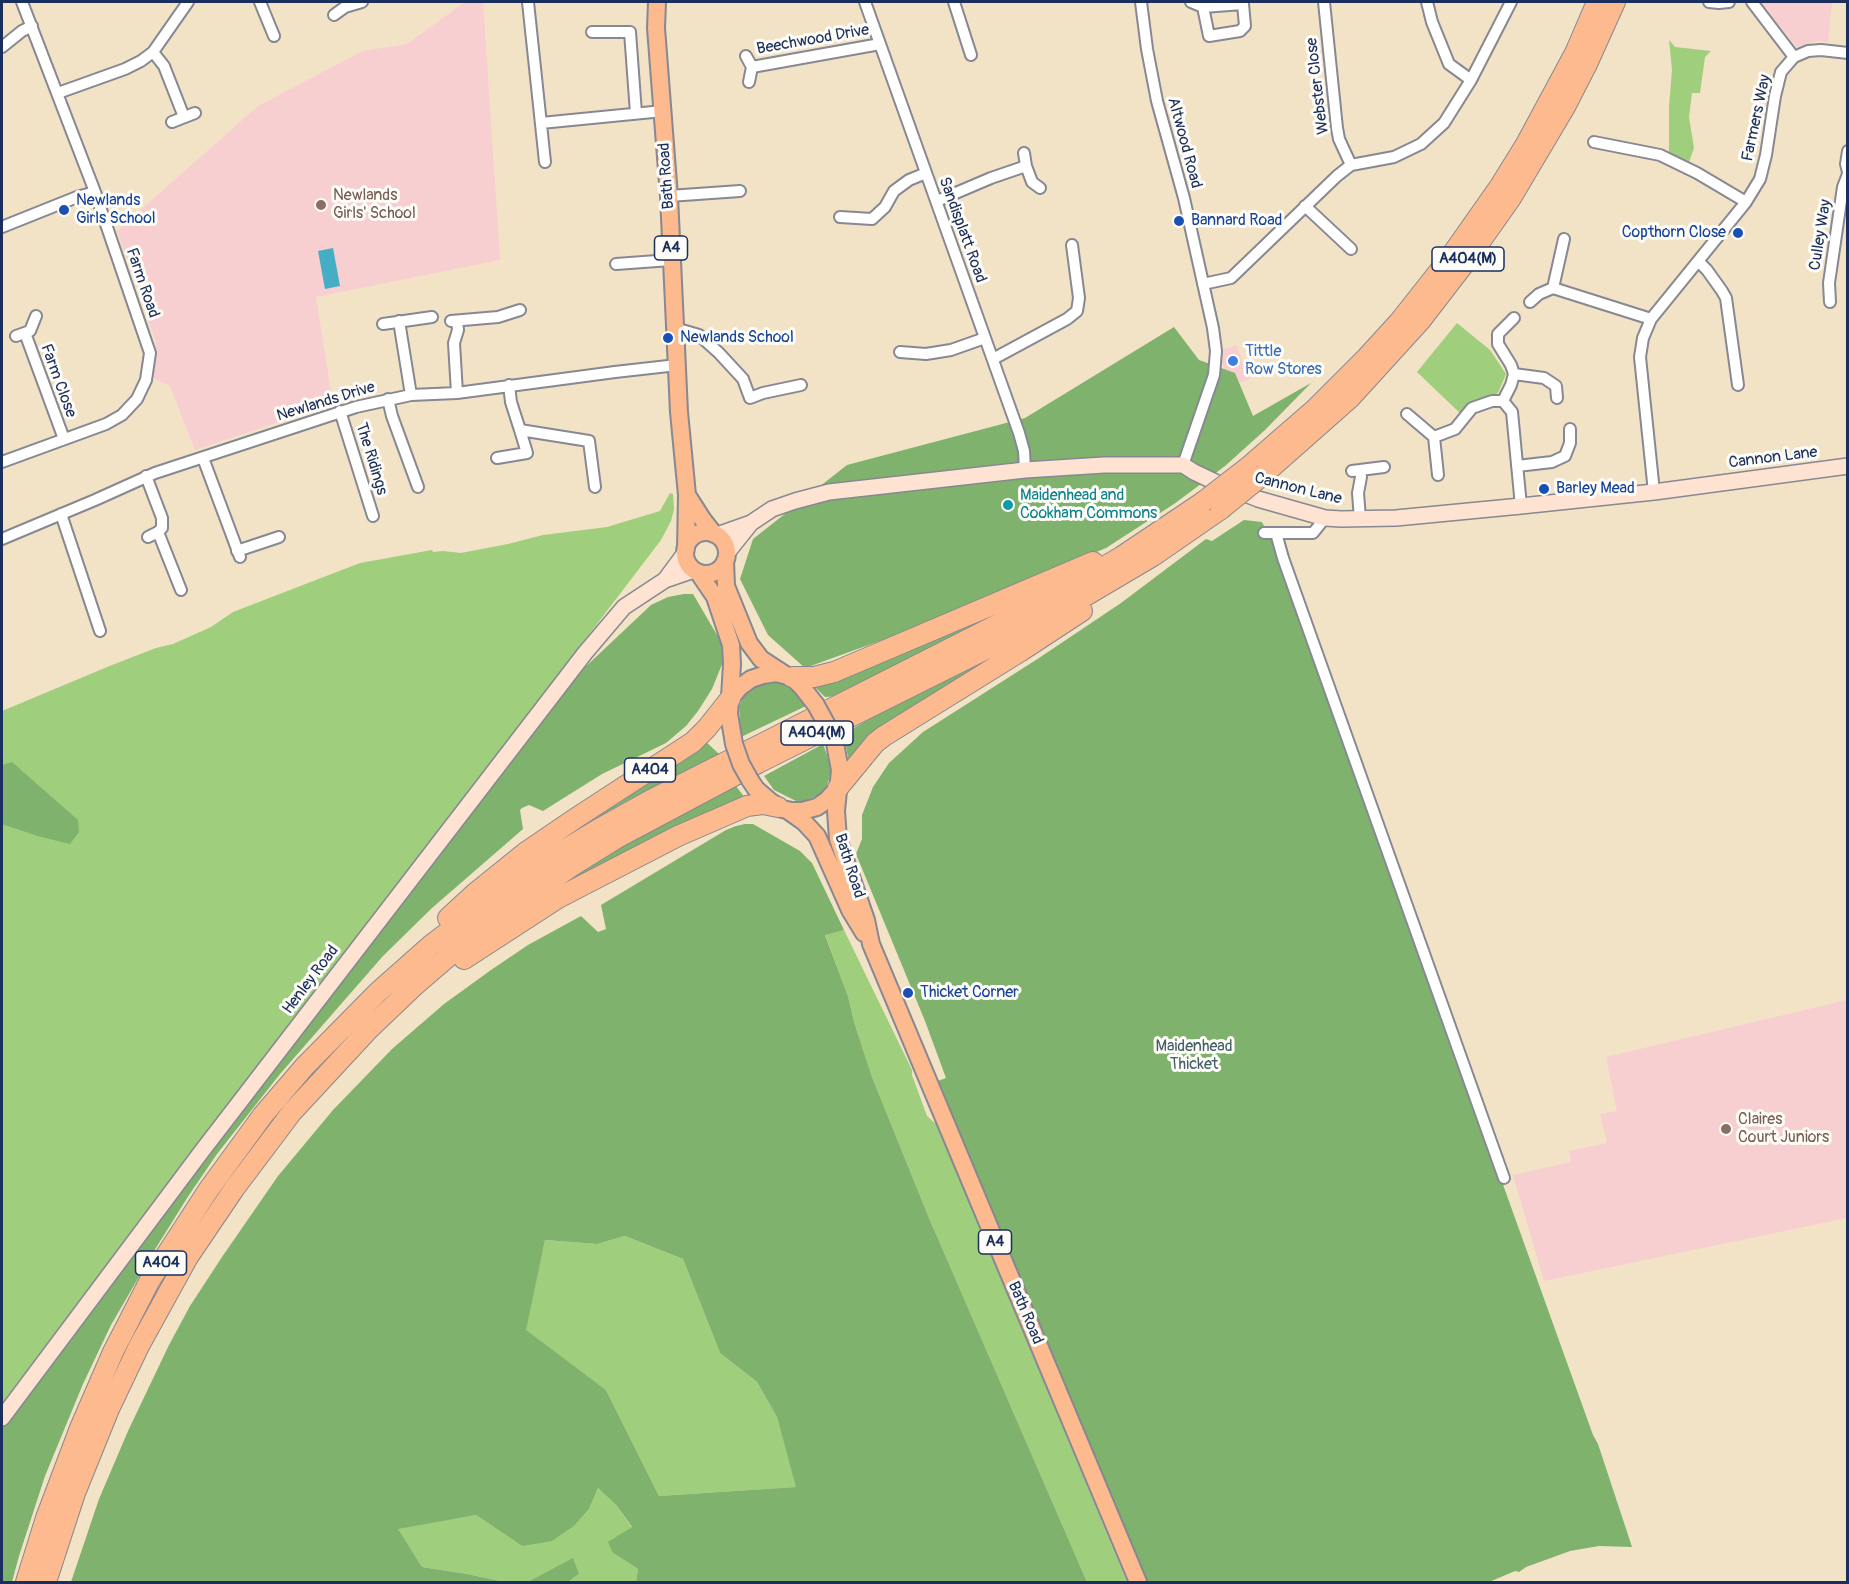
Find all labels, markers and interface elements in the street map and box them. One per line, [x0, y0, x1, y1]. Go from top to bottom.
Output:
street label: Beechwood Drive [755, 21, 871, 59]
street label: Webster Close [1303, 36, 1333, 136]
street label: Farmers Way [1738, 73, 1776, 163]
street label: Altwood Road [1163, 96, 1205, 190]
street label: Bath Road [655, 142, 679, 210]
street label: Sandisplatt Road [934, 175, 990, 285]
place label: Newlands Girls' School [333, 186, 416, 224]
place label: Newlands Girls School [76, 191, 156, 229]
marker: Newlands Girls' School [314, 198, 328, 212]
street label: Culley Way [1806, 198, 1836, 272]
marker: Newlands Girls School [57, 203, 71, 217]
place label: Bannard Road [1191, 211, 1282, 231]
marker: Bannard Road [1172, 214, 1186, 228]
place label: Copthorn Close [1622, 223, 1726, 243]
marker: Copthorn Close [1731, 226, 1745, 240]
road number: A4 [654, 236, 688, 260]
street label: Farm Road [121, 246, 163, 320]
road number: A404(M) [1432, 247, 1504, 271]
place label: Newlands School [680, 328, 794, 348]
marker: Newlands School [661, 331, 675, 345]
street label: Farm Close [36, 342, 80, 420]
place label: Tittle Row Stores [1245, 342, 1322, 380]
marker: Tittle Row Stores [1226, 354, 1240, 368]
street label: Newlands Drive [274, 378, 378, 426]
street label: The Ridings [351, 421, 391, 497]
street label: Cannon Lane [1728, 443, 1818, 473]
street label: Cannon Lane [1252, 469, 1344, 509]
place label: Barley Mead [1556, 479, 1635, 499]
marker: Barley Mead [1537, 482, 1551, 496]
place label: Maidenhead and Cookham Commons [1020, 486, 1157, 524]
marker: Maidenhead and Cookham Commons [1001, 498, 1015, 512]
road number: A404(M) [781, 721, 853, 745]
road number: A404 [624, 758, 676, 782]
street label: Bath Road [830, 831, 868, 901]
street label: Henley Road [279, 942, 343, 1018]
place label: Thicket Corner [920, 983, 1019, 1003]
marker: Thicket Corner [901, 986, 915, 1000]
park label: Maidenhead Thicket [1155, 1037, 1233, 1075]
place label: Claires Court Juniors [1738, 1110, 1829, 1148]
marker: Claires Court Juniors [1719, 1122, 1733, 1136]
road number: A4 [978, 1230, 1012, 1254]
road number: A404 [136, 1251, 186, 1275]
street label: Bath Road [1003, 1279, 1047, 1347]

